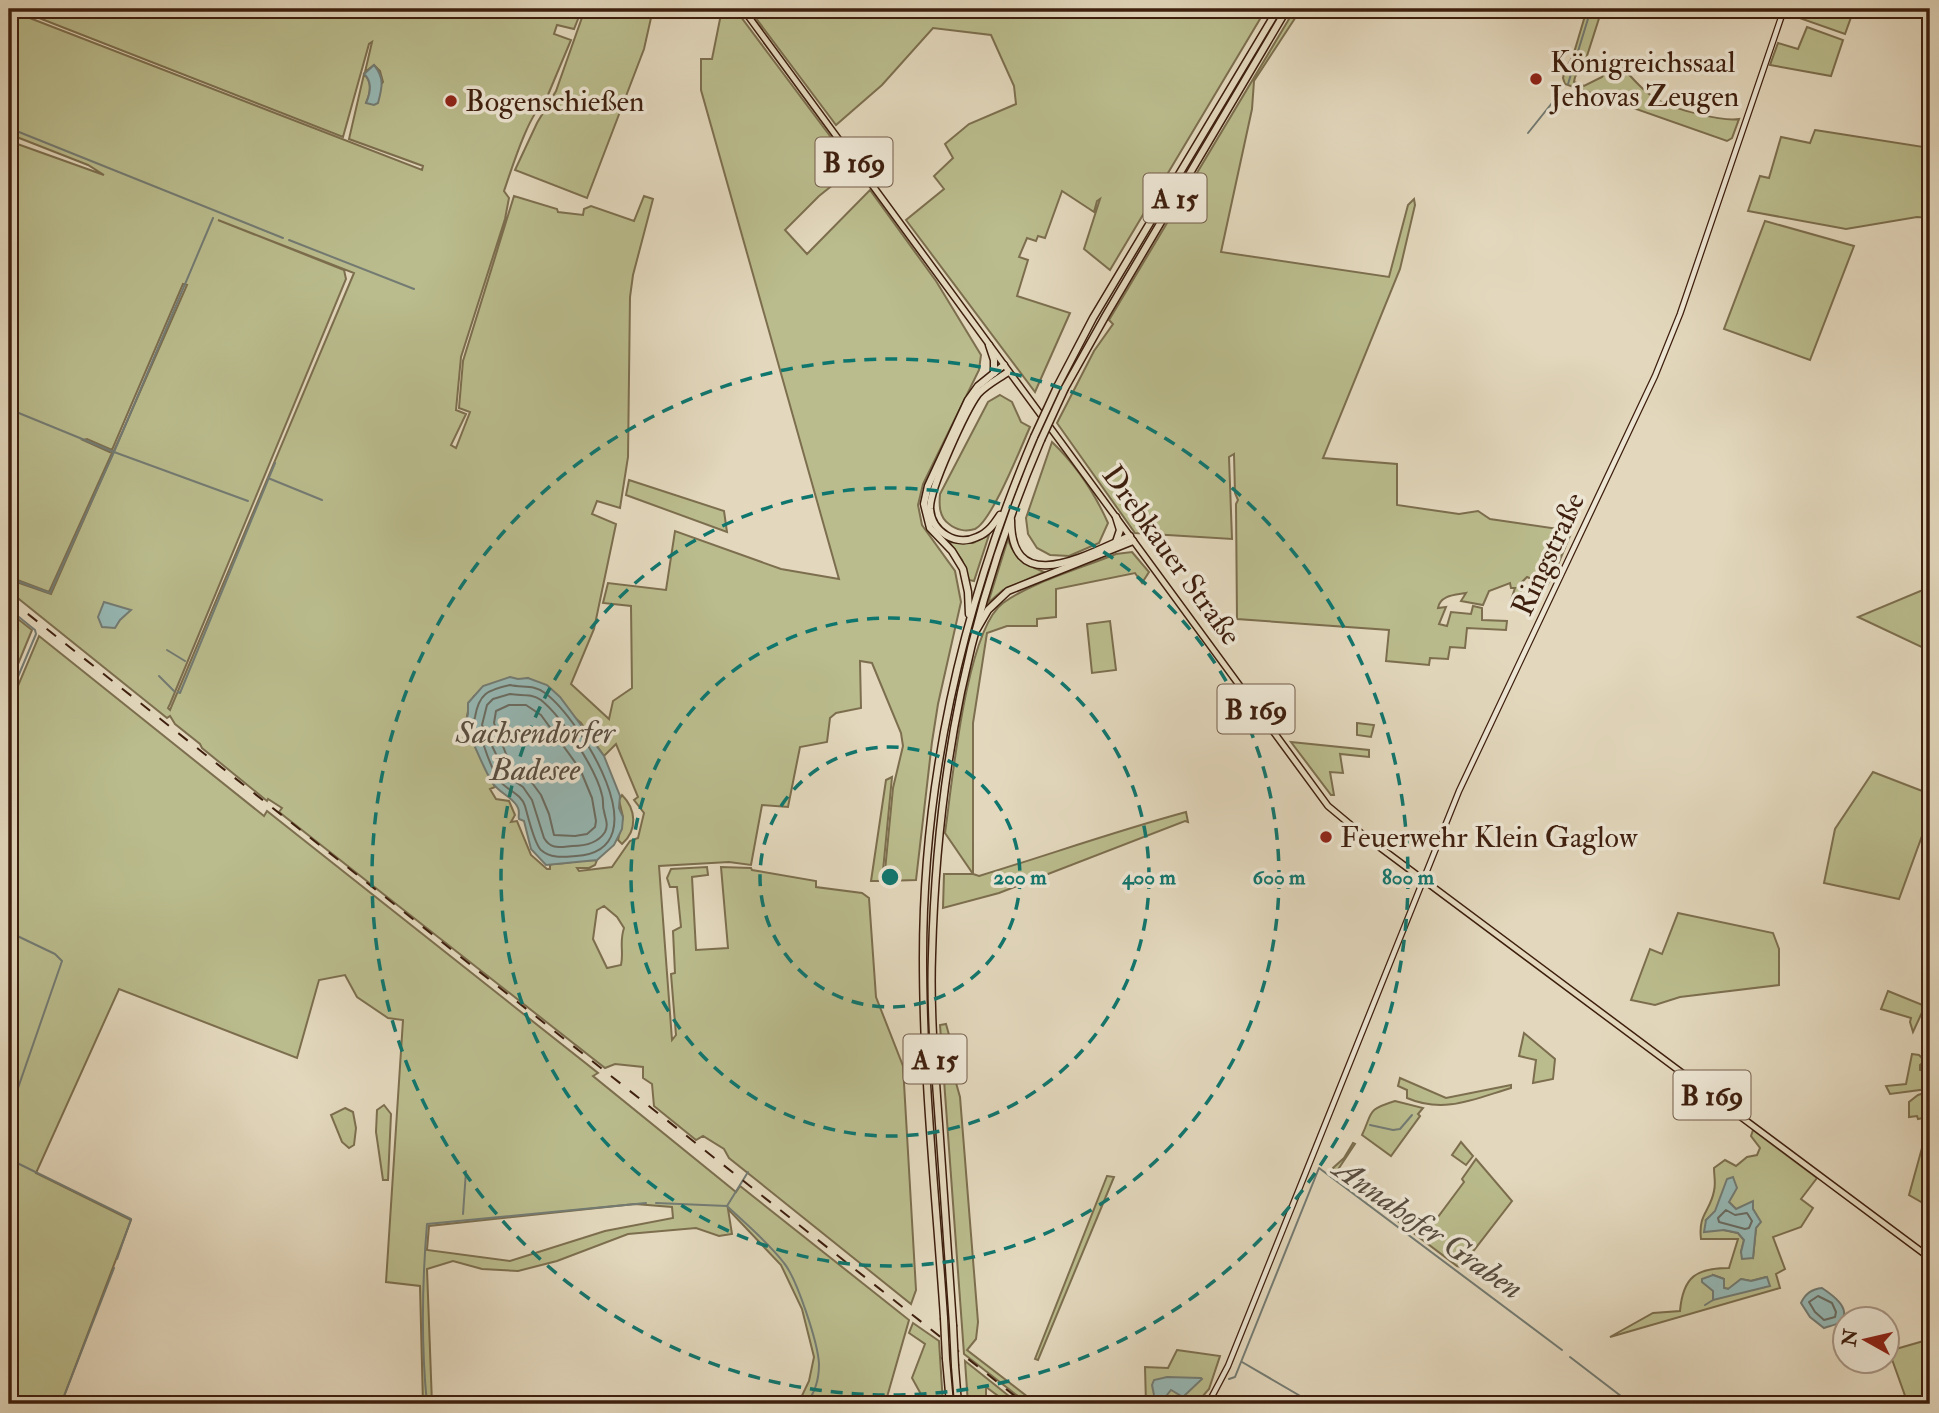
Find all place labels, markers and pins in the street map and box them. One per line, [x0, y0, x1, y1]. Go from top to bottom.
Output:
place label: Königreichssaal Jehovas Zeugen [1549, 44, 1739, 115]
marker: Königreichssaal Jehovas Zeugen [1528, 71, 1544, 87]
place label: Bogenschießen [465, 83, 645, 120]
marker: Bogenschießen [443, 93, 459, 109]
place label: Feuerwehr Klein Gaglow [1340, 819, 1638, 856]
marker: Feuerwehr Klein Gaglow [1318, 829, 1334, 845]
centre of rings [878, 865, 902, 889]

